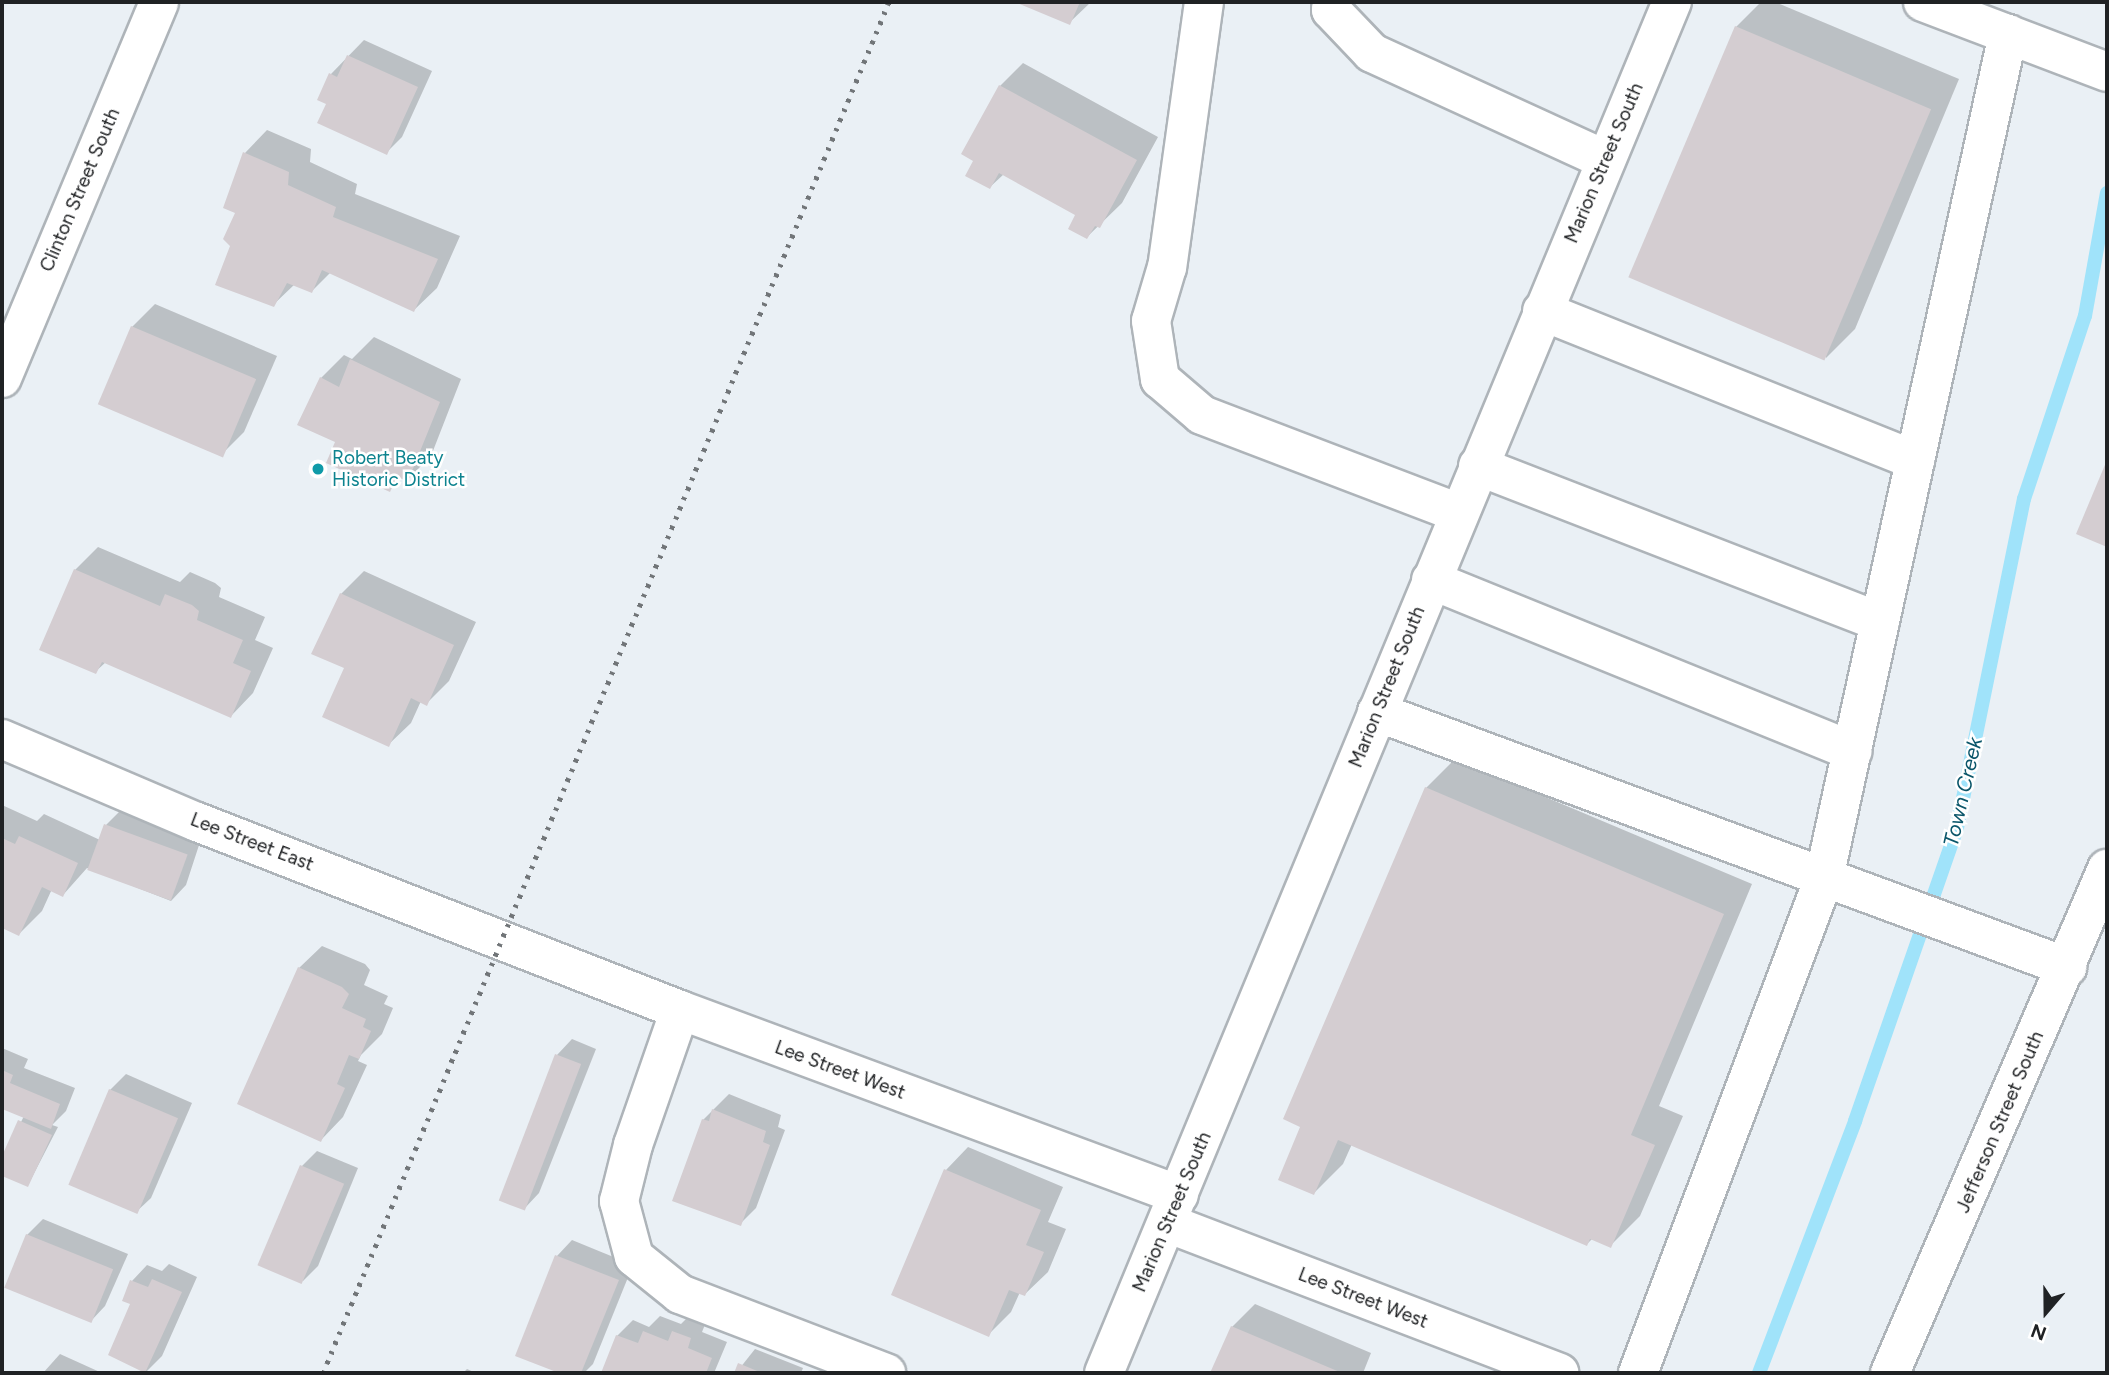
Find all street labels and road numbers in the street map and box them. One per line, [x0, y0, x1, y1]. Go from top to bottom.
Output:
street label: Marion Street South [1560, 79, 1648, 247]
street label: Clinton Street South [35, 105, 125, 275]
street label: Marion Street South [1344, 603, 1430, 771]
street label: Lee Street East [187, 808, 317, 876]
street label: Jefferson Street South [1951, 1028, 2049, 1216]
street label: Lee Street West [772, 1036, 908, 1104]
street label: Marion Street South [1128, 1128, 1216, 1296]
street label: Lee Street West [1295, 1263, 1431, 1333]

